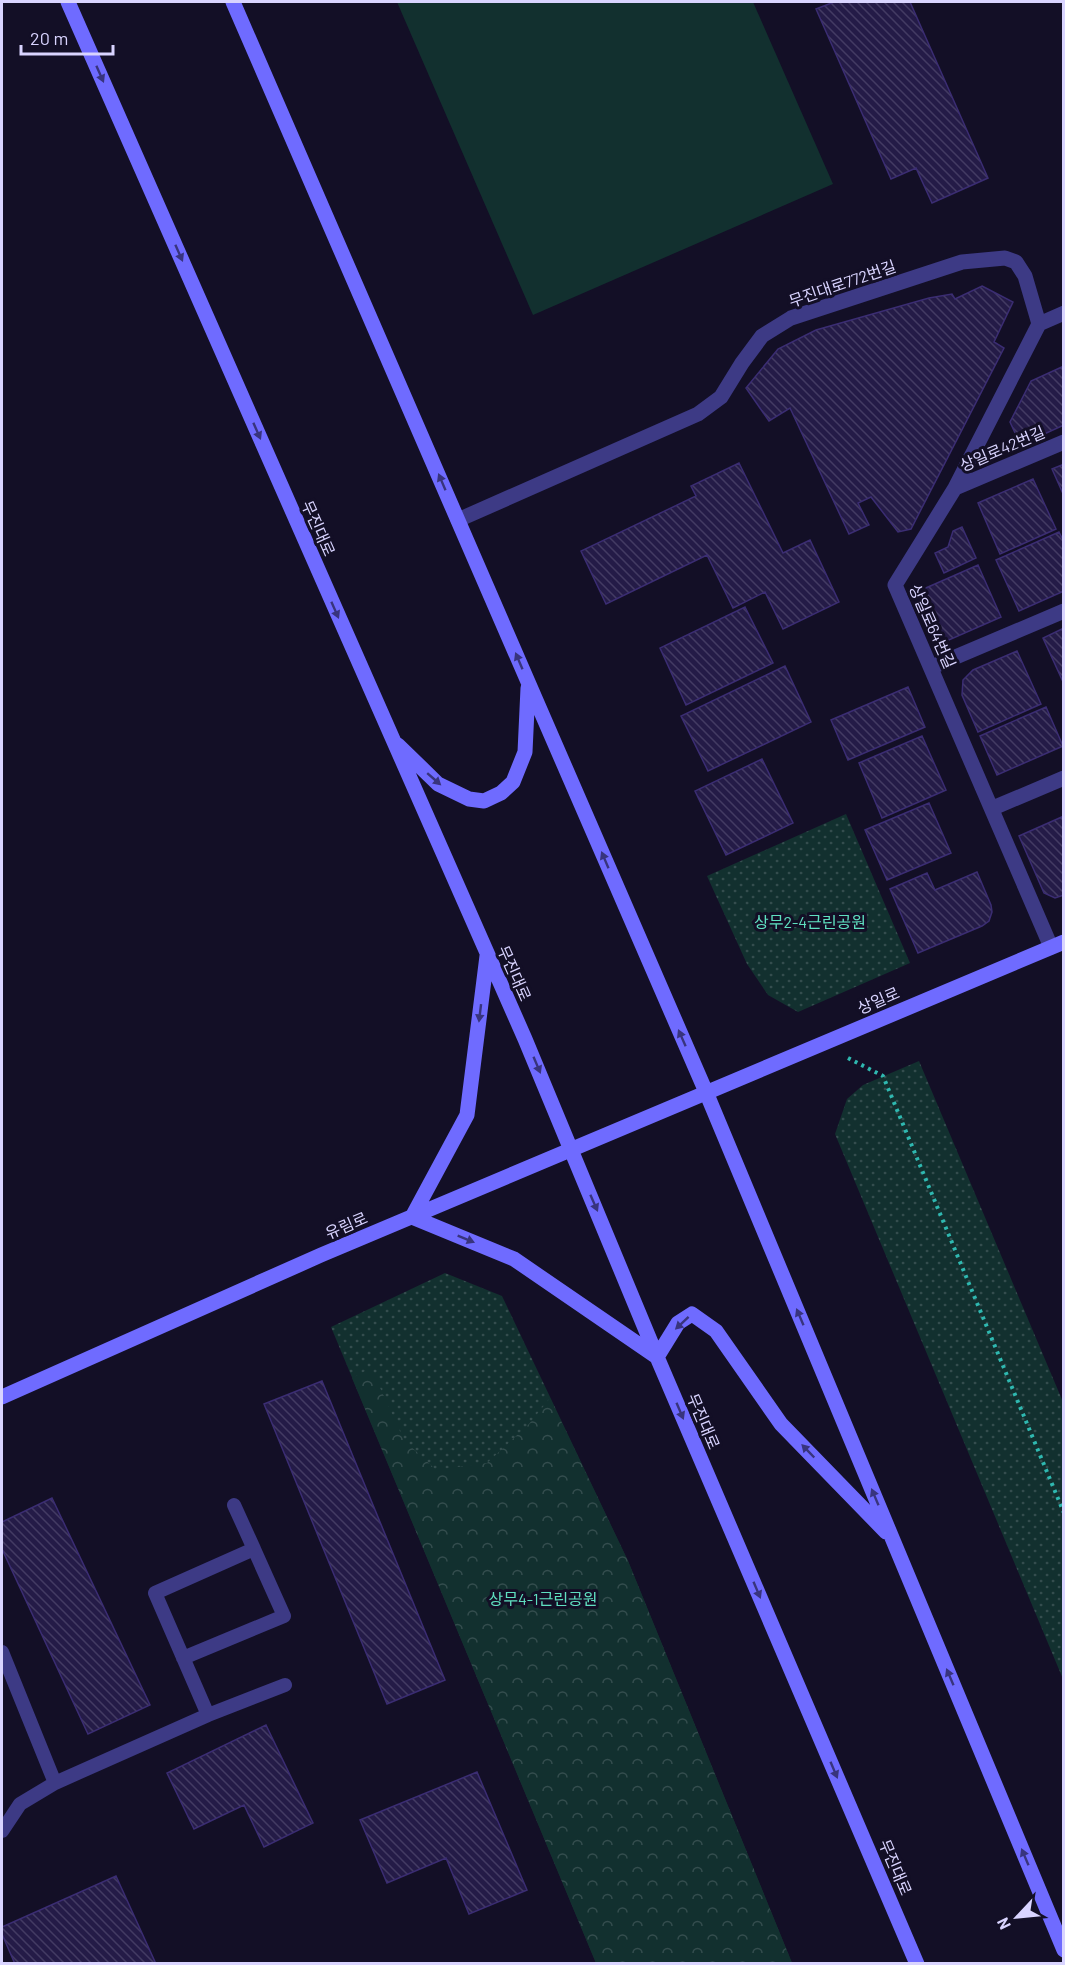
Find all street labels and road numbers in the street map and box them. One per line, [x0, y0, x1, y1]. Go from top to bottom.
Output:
street label: 무진대로772번길 [786, 256, 898, 310]
street label: 상일로42번길 [956, 421, 1048, 475]
street label: 무진대로 [298, 497, 340, 559]
street label: 상일로64번길 [906, 581, 960, 671]
street label: 무진대로 [494, 942, 536, 1004]
street label: 상일로 [854, 983, 902, 1017]
street label: 유림로 [322, 1208, 370, 1242]
street label: 무진대로 [684, 1390, 724, 1452]
street label: 무진대로 [876, 1836, 916, 1898]

